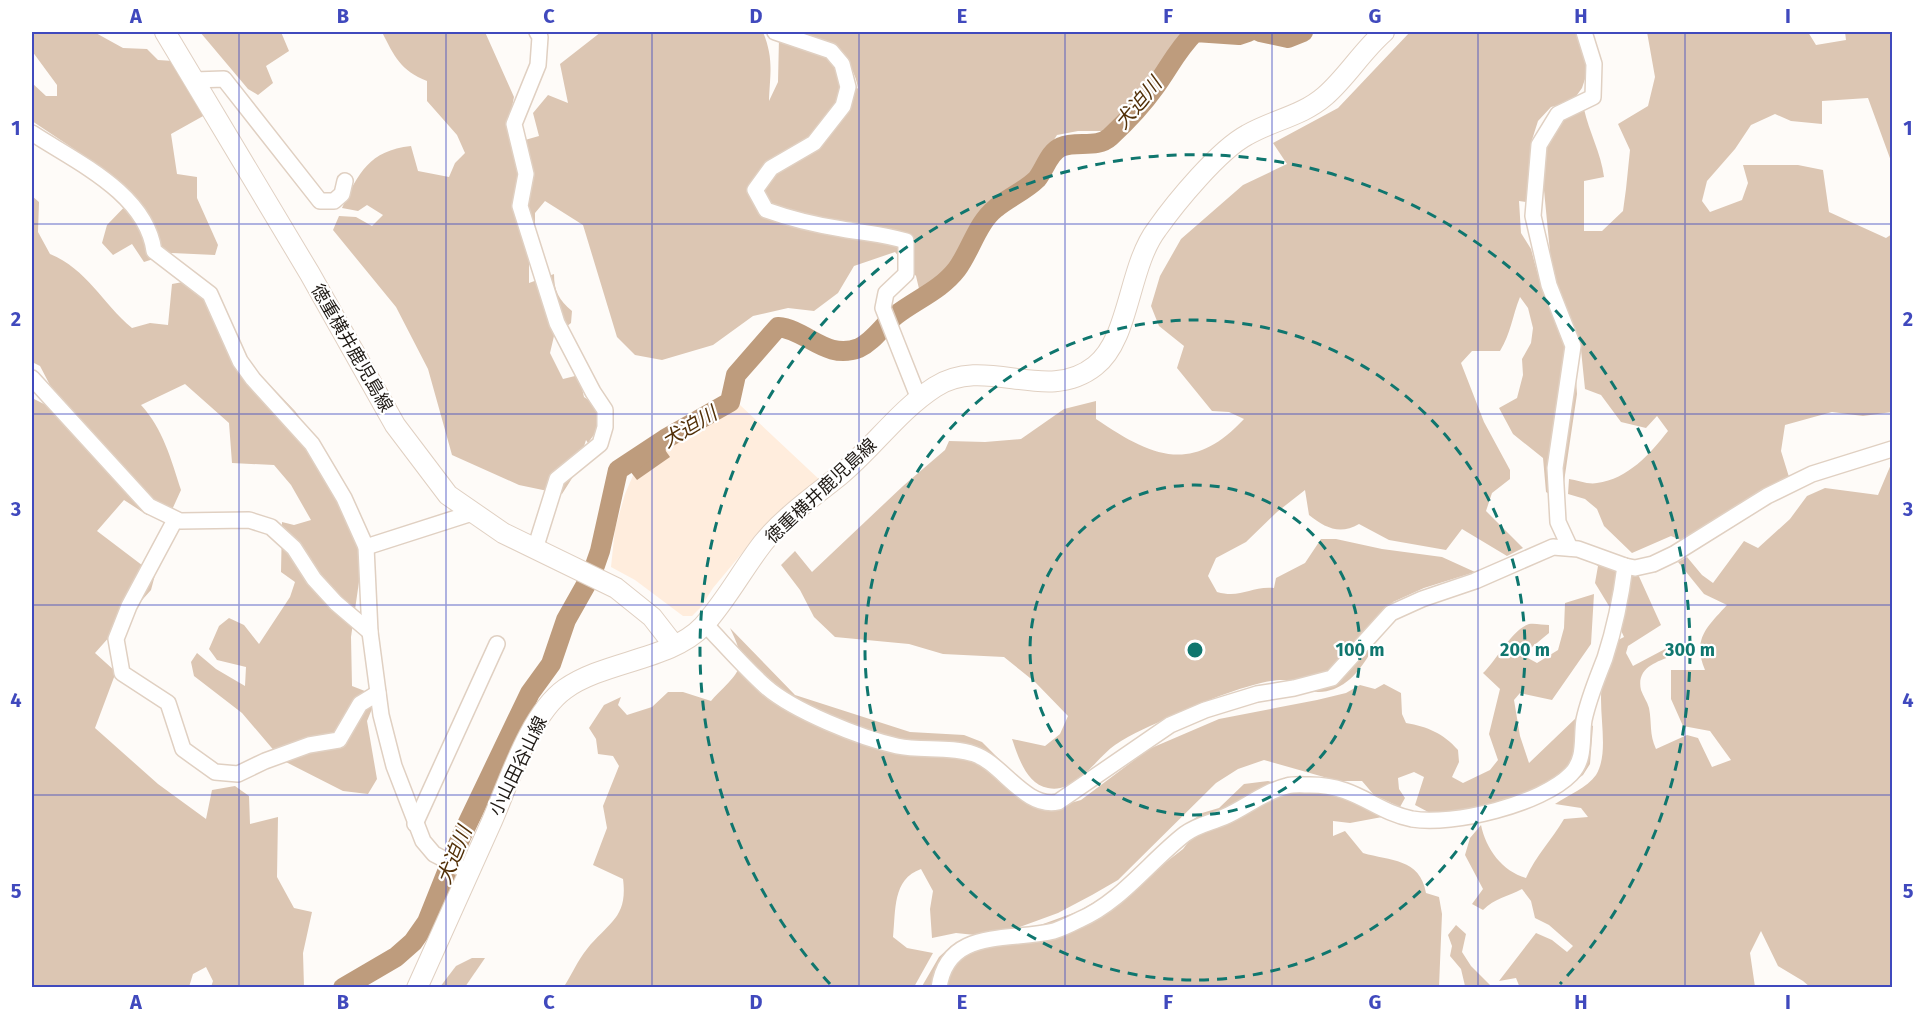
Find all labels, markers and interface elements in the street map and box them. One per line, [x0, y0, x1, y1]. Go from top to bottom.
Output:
text: A [129, 4, 143, 28]
text: B [337, 4, 349, 28]
text: C [543, 4, 555, 28]
text: D [749, 4, 763, 28]
text: E [957, 4, 967, 28]
text: F [1163, 4, 1173, 28]
text: G [1369, 4, 1381, 28]
text: H [1574, 4, 1588, 28]
text: I [1785, 4, 1791, 28]
water label: 犬迫川 [1110, 71, 1168, 134]
text: 1 [11, 116, 21, 140]
text: 1 [1903, 116, 1913, 140]
street label: 徳重横井鹿児島線 [306, 280, 398, 416]
text: 2 [11, 307, 21, 331]
text: 2 [1903, 307, 1913, 331]
water label: 犬迫川 [657, 400, 723, 453]
street label: 徳重横井鹿児島線 [761, 434, 881, 548]
text: 3 [10, 497, 21, 521]
text: 3 [1902, 497, 1913, 521]
text: 100 m [1336, 639, 1384, 661]
text: 200 m [1500, 639, 1550, 661]
text: 300 m [1664, 639, 1715, 661]
centre of rings [1185, 640, 1205, 660]
text: 4 [10, 688, 22, 712]
text: 4 [1902, 688, 1914, 712]
street label: 小山田谷山線 [484, 713, 552, 819]
water label: 犬迫川 [432, 821, 477, 887]
text: 5 [11, 879, 22, 903]
text: 5 [1903, 879, 1914, 903]
text: A [129, 990, 143, 1014]
text: B [337, 990, 349, 1014]
text: C [543, 990, 555, 1014]
text: D [749, 990, 763, 1014]
text: E [957, 990, 967, 1014]
text: F [1163, 990, 1173, 1014]
text: G [1369, 990, 1381, 1014]
text: H [1574, 990, 1588, 1014]
text: I [1785, 990, 1791, 1014]

